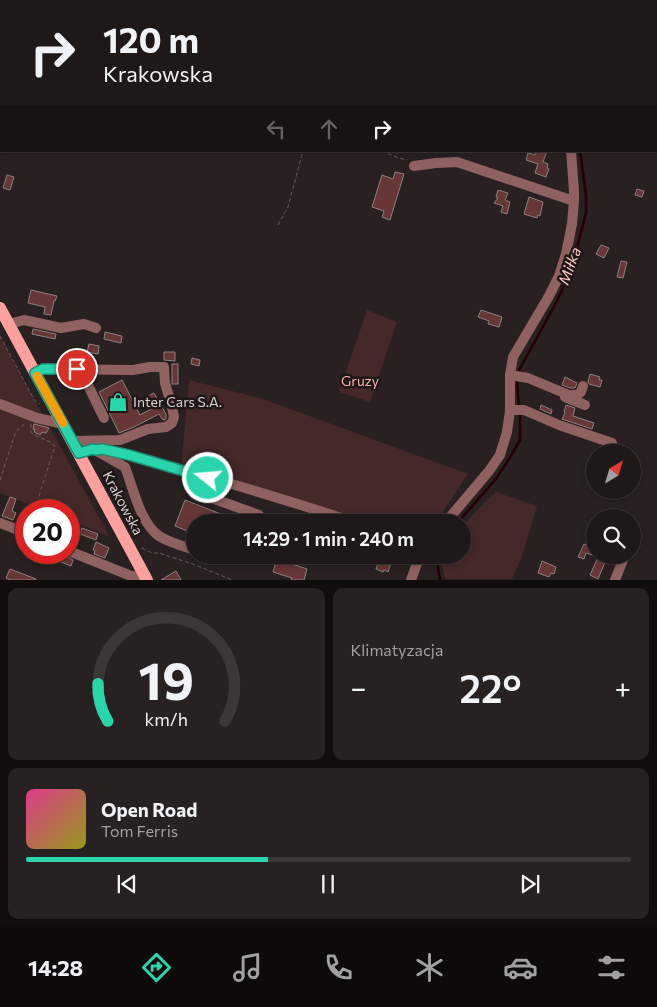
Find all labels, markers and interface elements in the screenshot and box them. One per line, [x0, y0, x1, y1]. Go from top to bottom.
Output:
text: 120 m [103, 17, 199, 60]
icon: right [20, 20, 85, 85]
text: Krakowska [103, 60, 213, 87]
icon: left [262, 115, 290, 143]
icon: ahead [315, 115, 343, 143]
icon: right [368, 115, 396, 143]
water label: Miłka [554, 244, 584, 287]
pin [56, 348, 98, 390]
icon: arrive [63, 355, 91, 383]
park label: Gruzy [341, 372, 379, 389]
shop icon: Inter Cars S.A. [107, 391, 129, 413]
place label: Inter Cars S.A. [133, 393, 222, 410]
north arrow [586, 444, 641, 499]
map controls [586, 444, 641, 564]
position arrow [181, 451, 233, 503]
street label: Krakowska [100, 468, 147, 538]
speed limit sign: 20 [15, 499, 80, 564]
button: search [586, 509, 641, 564]
text: 14:29 · 1 min · 240 m [243, 527, 414, 550]
text: Klimatyzacja [351, 640, 443, 659]
text: 19 [138, 647, 194, 711]
text: 22° [460, 664, 521, 711]
text: − [351, 670, 366, 704]
text: + [615, 670, 631, 704]
text: km/h [145, 708, 188, 730]
text: Open Road [101, 798, 197, 821]
text: Tom Ferris [101, 821, 178, 840]
icon: previous [113, 870, 141, 898]
icon: pause [314, 870, 342, 898]
icon: next [516, 870, 544, 898]
icon: directions [139, 950, 174, 985]
icon: music [230, 950, 265, 985]
icon: phone [321, 950, 356, 985]
icon: climate [412, 950, 447, 985]
icon: car [503, 950, 538, 985]
icon: filters [594, 950, 629, 985]
text: 14:28 [28, 954, 83, 981]

